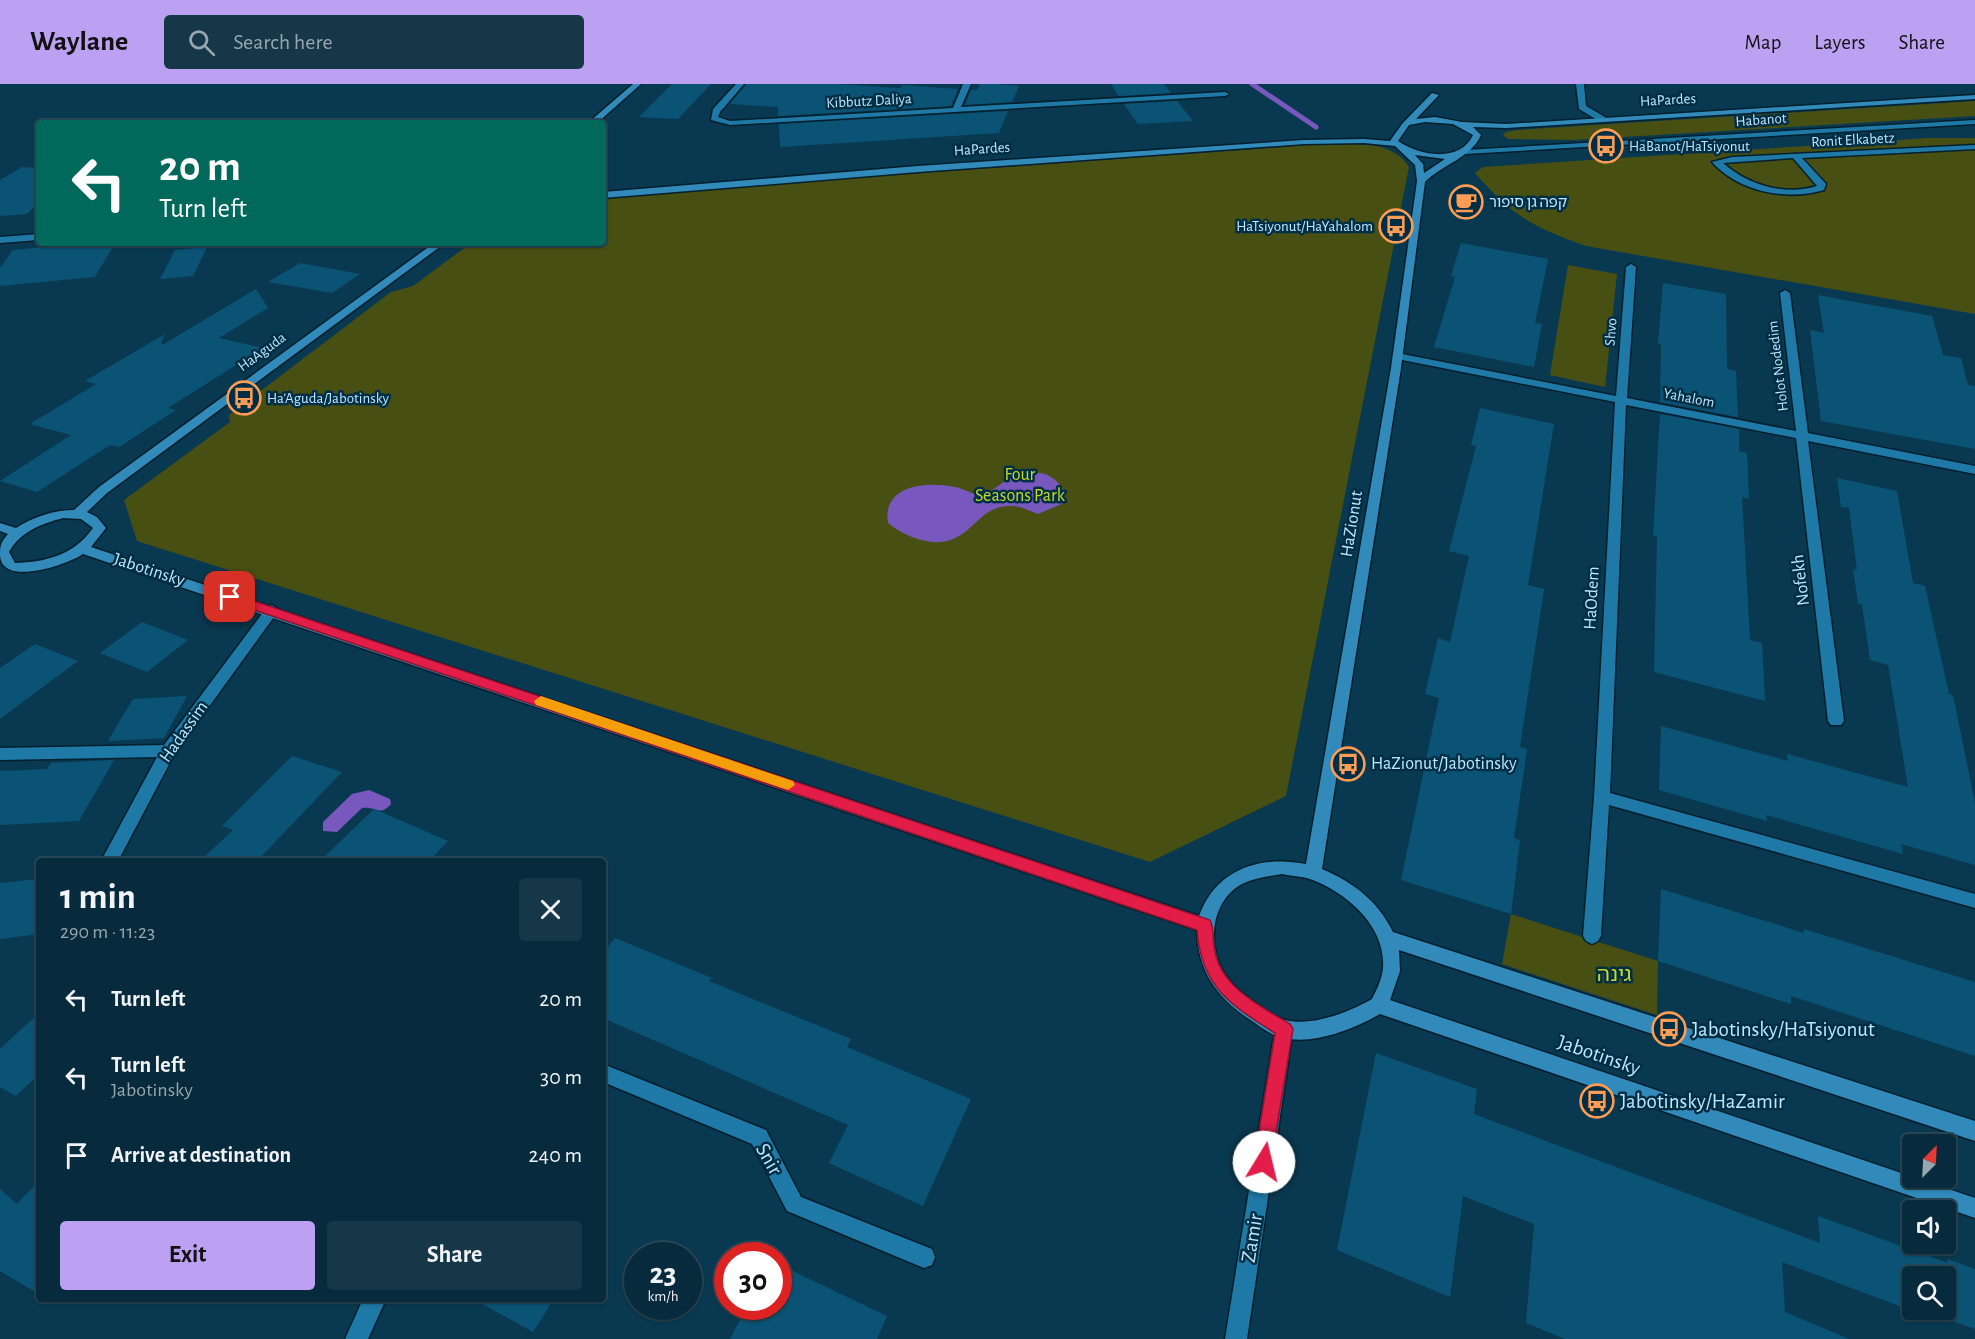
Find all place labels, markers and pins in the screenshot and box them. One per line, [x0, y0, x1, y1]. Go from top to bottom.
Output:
bus stop icon: HaBanot/HaTsiyonut [1588, 128, 1624, 164]
place label: HaBanot/HaTsiyonut [1629, 139, 1750, 154]
cafe icon: קפה גן סיפור [1448, 184, 1484, 220]
place label: קפה גן סיפור [1489, 195, 1567, 210]
bus stop icon: HaTsiyonut/HaYahalom [1378, 208, 1414, 244]
place label: HaTsiyonut/HaYahalom [1236, 219, 1373, 234]
bus stop icon: Ha'Aguda/Jabotinsky [226, 380, 262, 416]
place label: Ha'Aguda/Jabotinsky [267, 391, 390, 406]
pin [204, 571, 255, 622]
bus stop icon: HaZionut/Jabotinsky [1330, 746, 1366, 782]
place label: HaZionut/Jabotinsky [1371, 755, 1517, 773]
bus stop icon: Jabotinsky/HaTsiyonut [1651, 1011, 1687, 1047]
place label: Jabotinsky/HaTsiyonut [1692, 1019, 1875, 1040]
bus stop icon: Jabotinsky/HaZamir [1579, 1083, 1615, 1119]
place label: Jabotinsky/HaZamir [1620, 1091, 1785, 1112]

